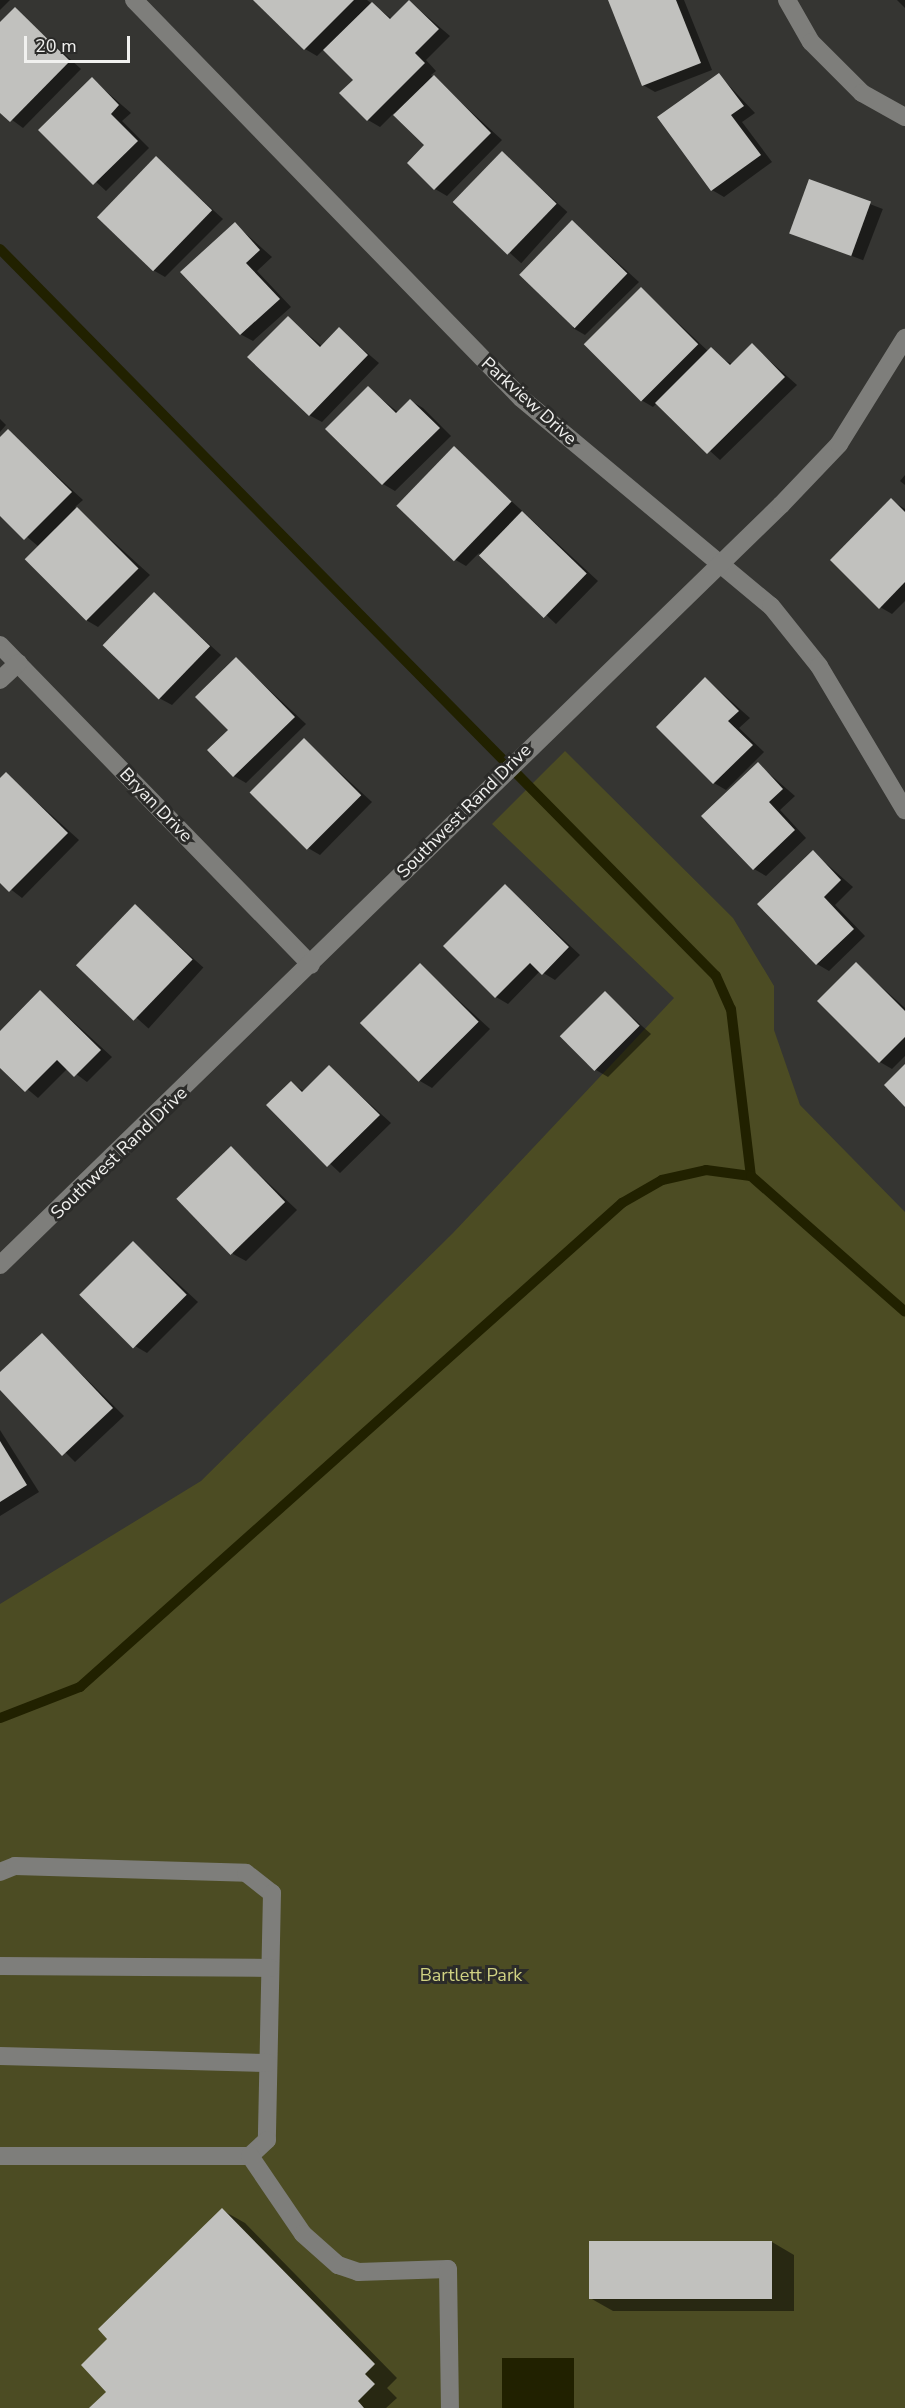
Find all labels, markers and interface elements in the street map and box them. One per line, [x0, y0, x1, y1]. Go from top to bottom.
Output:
scale bar [27, 24, 134, 62]
text: 20 m [35, 34, 77, 58]
street label: Parkview Drive [477, 352, 581, 450]
street label: Southwest Rand Drive [392, 739, 536, 883]
street label: Bryan Drive [115, 763, 197, 847]
street label: Southwest Rand Drive [46, 1082, 192, 1224]
park label: Bartlett Park [420, 1964, 522, 1986]

